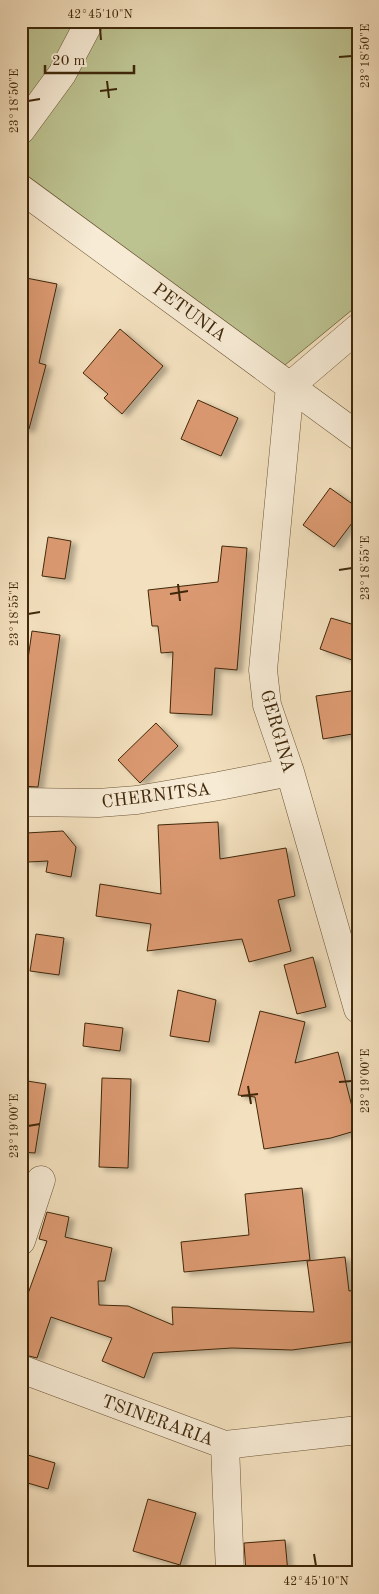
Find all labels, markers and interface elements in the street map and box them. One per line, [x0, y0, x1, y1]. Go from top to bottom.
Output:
text: 42°45'10"N [67, 8, 133, 21]
text: 23°18'50"E [359, 24, 372, 88]
scale bar [45, 42, 134, 74]
text: 20 m [52, 54, 86, 69]
text: 23°18'50"E [8, 69, 21, 133]
street label: PETUNIA [149, 280, 230, 346]
text: 23°18'55"E [359, 536, 372, 600]
text: 23°18'55"E [8, 582, 21, 646]
street label: GERGINA [257, 688, 298, 775]
street label: CHERNITSA [101, 780, 212, 812]
text: 23°19'00"E [360, 1049, 372, 1113]
text: 23°19'00"E [9, 1094, 21, 1158]
street label: TSINERARIA [99, 1392, 216, 1450]
text: 42°45'10"N [283, 1575, 349, 1588]

